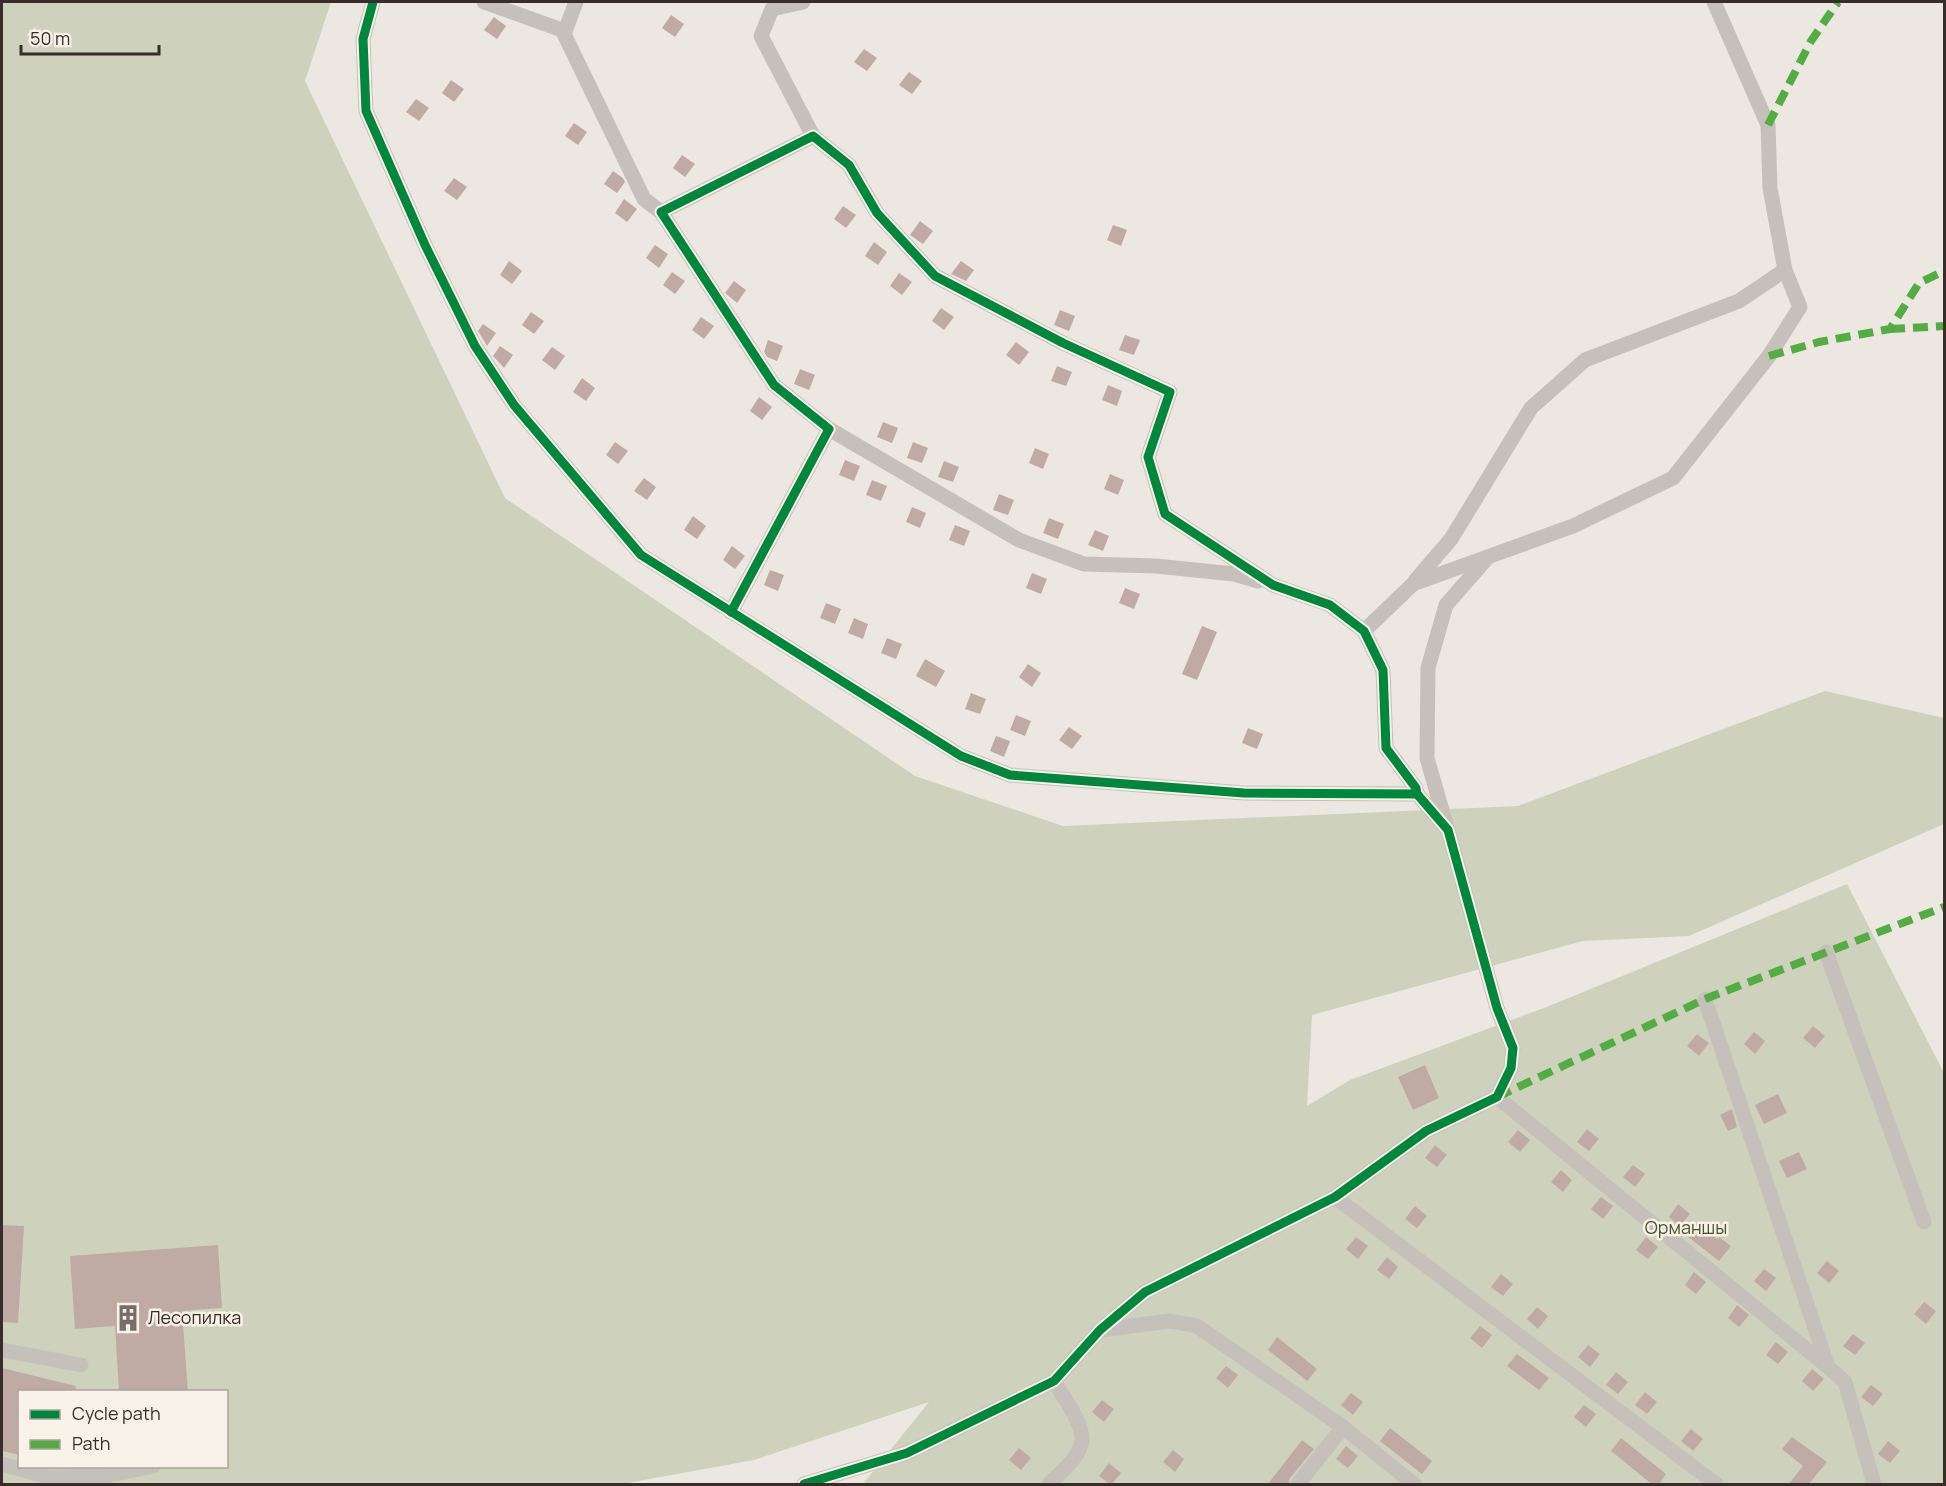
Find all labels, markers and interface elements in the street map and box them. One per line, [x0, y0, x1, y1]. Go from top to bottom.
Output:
scale bar [21, 18, 159, 56]
text: 50 m [30, 26, 70, 50]
park label: Орманшы [1645, 1215, 1727, 1239]
building icon: Лесопилка [113, 1303, 143, 1333]
place label: Лесопилка [148, 1305, 241, 1329]
legend [18, 1390, 228, 1468]
text: Cycle path [72, 1401, 161, 1425]
text: Path [72, 1431, 110, 1455]

